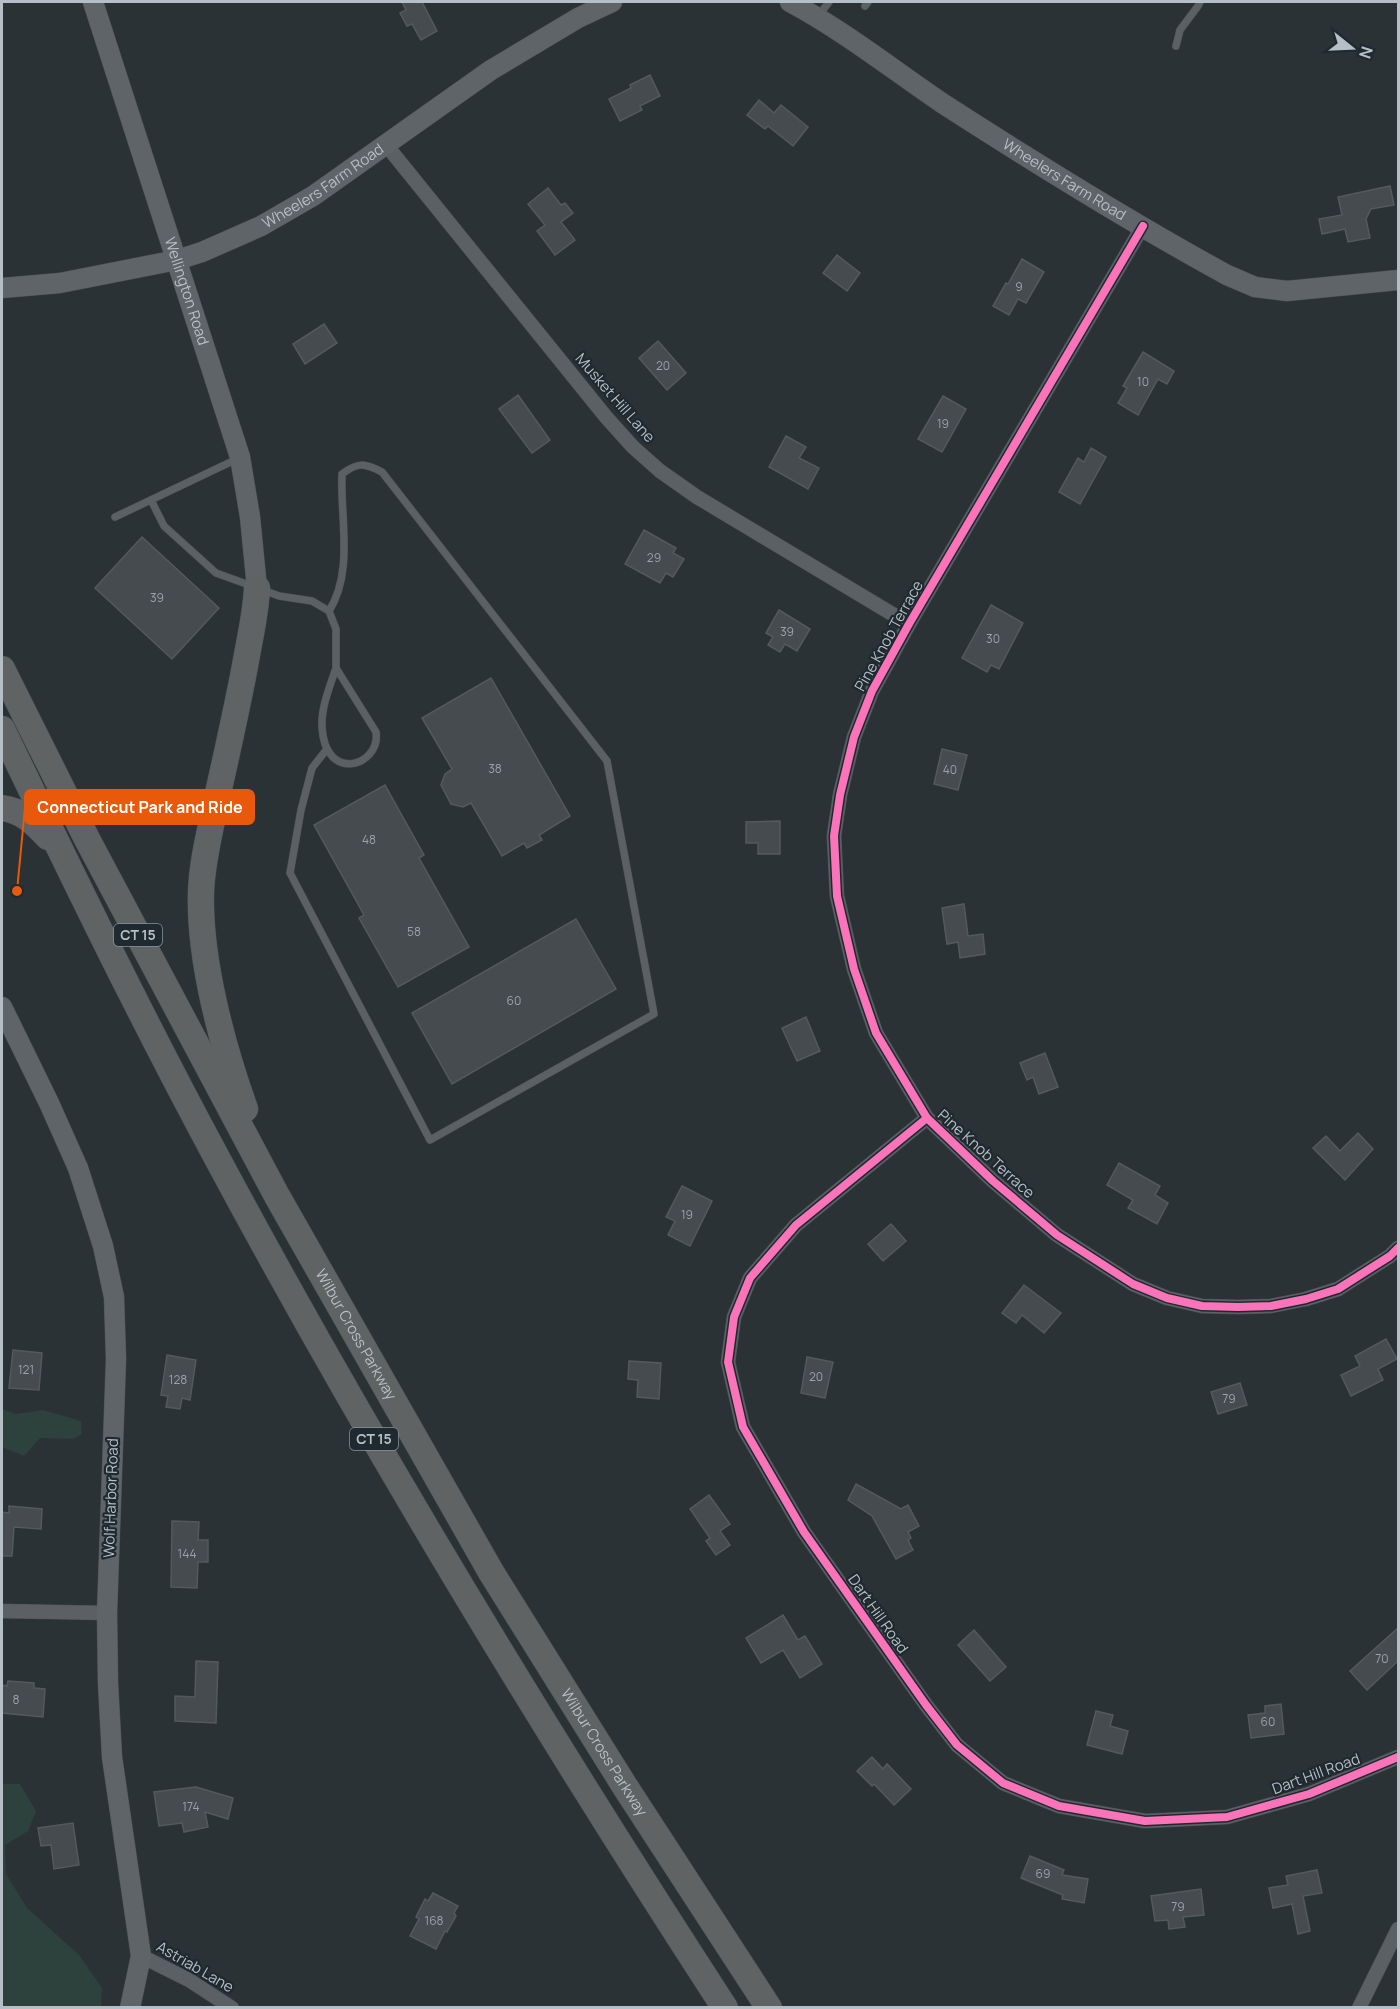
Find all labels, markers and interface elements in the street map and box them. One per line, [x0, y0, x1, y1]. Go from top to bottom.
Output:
north arrow [1322, 18, 1382, 78]
text: N [1354, 44, 1379, 62]
street label: Wheelers Farm Road [999, 133, 1130, 225]
street label: Wheelers Farm Road [258, 138, 388, 233]
street label: Wellington Road [160, 234, 214, 348]
house number: 9 [1015, 278, 1023, 295]
street label: Musket Hill Lane [571, 349, 660, 447]
house number: 20 [656, 357, 670, 374]
house number: 10 [1137, 373, 1149, 390]
house number: 19 [937, 415, 949, 432]
house number: 29 [647, 549, 661, 566]
street label: Pine Knob Terrace [849, 576, 928, 695]
house number: 39 [150, 589, 164, 606]
house number: 39 [780, 623, 794, 640]
house number: 30 [986, 630, 1000, 647]
house number: 38 [488, 760, 502, 777]
house number: 40 [943, 761, 957, 778]
callout: Connecticut Park and Ride [25, 790, 254, 824]
text: Connecticut Park and Ride [37, 796, 243, 818]
house number: 48 [362, 831, 376, 848]
house number: 58 [407, 923, 421, 940]
road number: CT 15 [114, 924, 162, 946]
house number: 60 [507, 992, 521, 1009]
street label: Pine Knob Terrace [933, 1104, 1040, 1203]
house number: 19 [681, 1206, 693, 1223]
street label: Wilbur Cross Parkway [311, 1265, 402, 1404]
house number: 121 [18, 1361, 34, 1378]
house number: 20 [809, 1368, 823, 1385]
house number: 128 [169, 1371, 187, 1388]
house number: 79 [1222, 1390, 1236, 1407]
road number: CT 15 [350, 1428, 398, 1450]
street label: Wolf Harbor Road [98, 1438, 123, 1558]
house number: 144 [178, 1545, 196, 1562]
street label: Dart Hill Road [843, 1570, 913, 1657]
house number: 70 [1375, 1650, 1389, 1667]
street label: Wilbur Cross Parkway [556, 1684, 653, 1820]
house number: 8 [13, 1691, 20, 1708]
house number: 60 [1261, 1713, 1275, 1730]
street label: Dart Hill Road [1269, 1748, 1363, 1799]
house number: 174 [182, 1798, 200, 1815]
house number: 69 [1036, 1865, 1050, 1882]
house number: 79 [1171, 1898, 1185, 1915]
house number: 168 [424, 1912, 444, 1929]
street label: Astriab Lane [153, 1936, 238, 1997]

